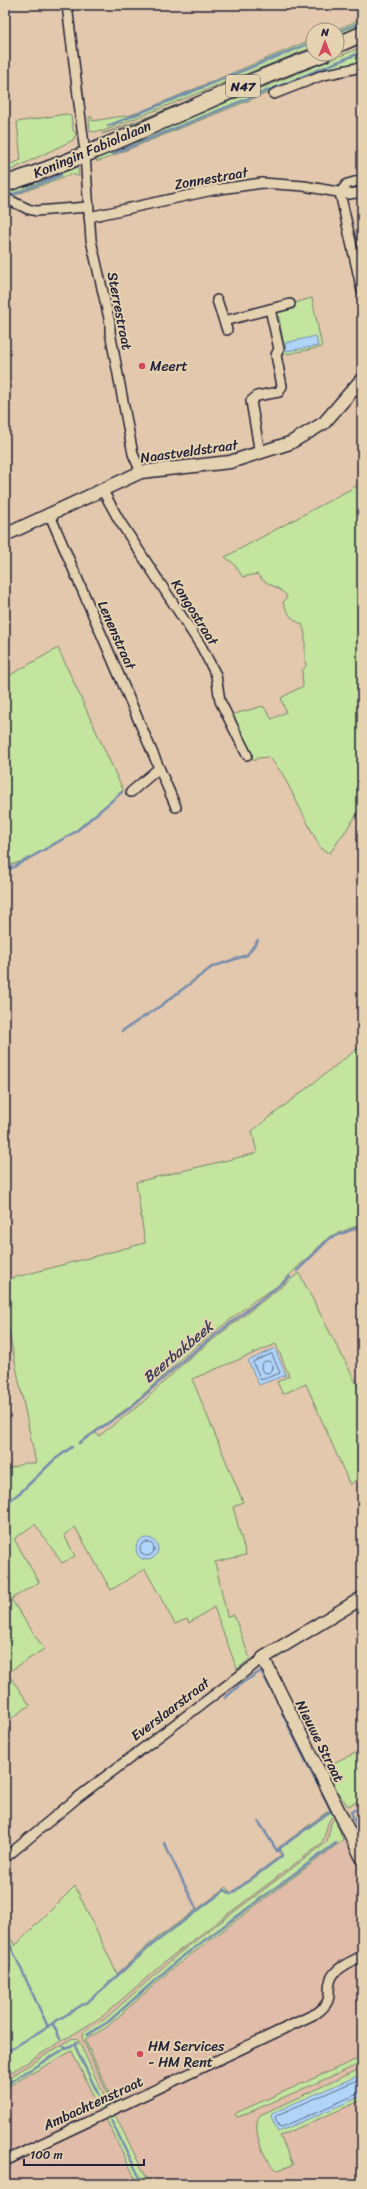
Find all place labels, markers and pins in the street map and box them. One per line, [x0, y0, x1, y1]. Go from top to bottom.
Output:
place label: Meert [150, 354, 188, 379]
marker: Meert [137, 361, 147, 371]
place label: HM Services - HM Rent [148, 2034, 225, 2075]
marker: HM Services - HM Rent [135, 2049, 145, 2059]

